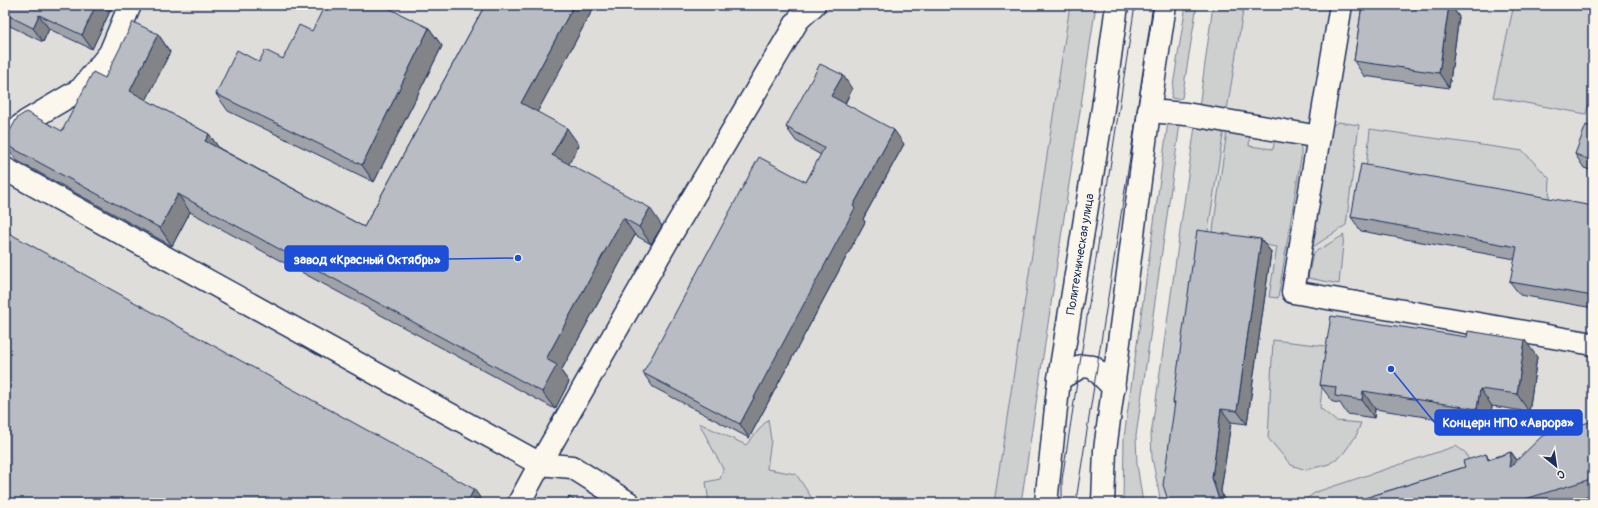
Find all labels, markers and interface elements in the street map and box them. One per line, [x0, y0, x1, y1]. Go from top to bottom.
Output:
street label: Политехническая улица [1064, 192, 1098, 316]
callout: завод «Красный Октябрь» [285, 246, 448, 271]
text: завод «Красный Октябрь» [294, 252, 441, 268]
callout: Концерн НПО «Аврора» [1435, 410, 1582, 435]
text: Концерн НПО «Аврора» [1442, 415, 1574, 431]
north arrow [1536, 446, 1576, 486]
text: С [1554, 467, 1567, 482]

